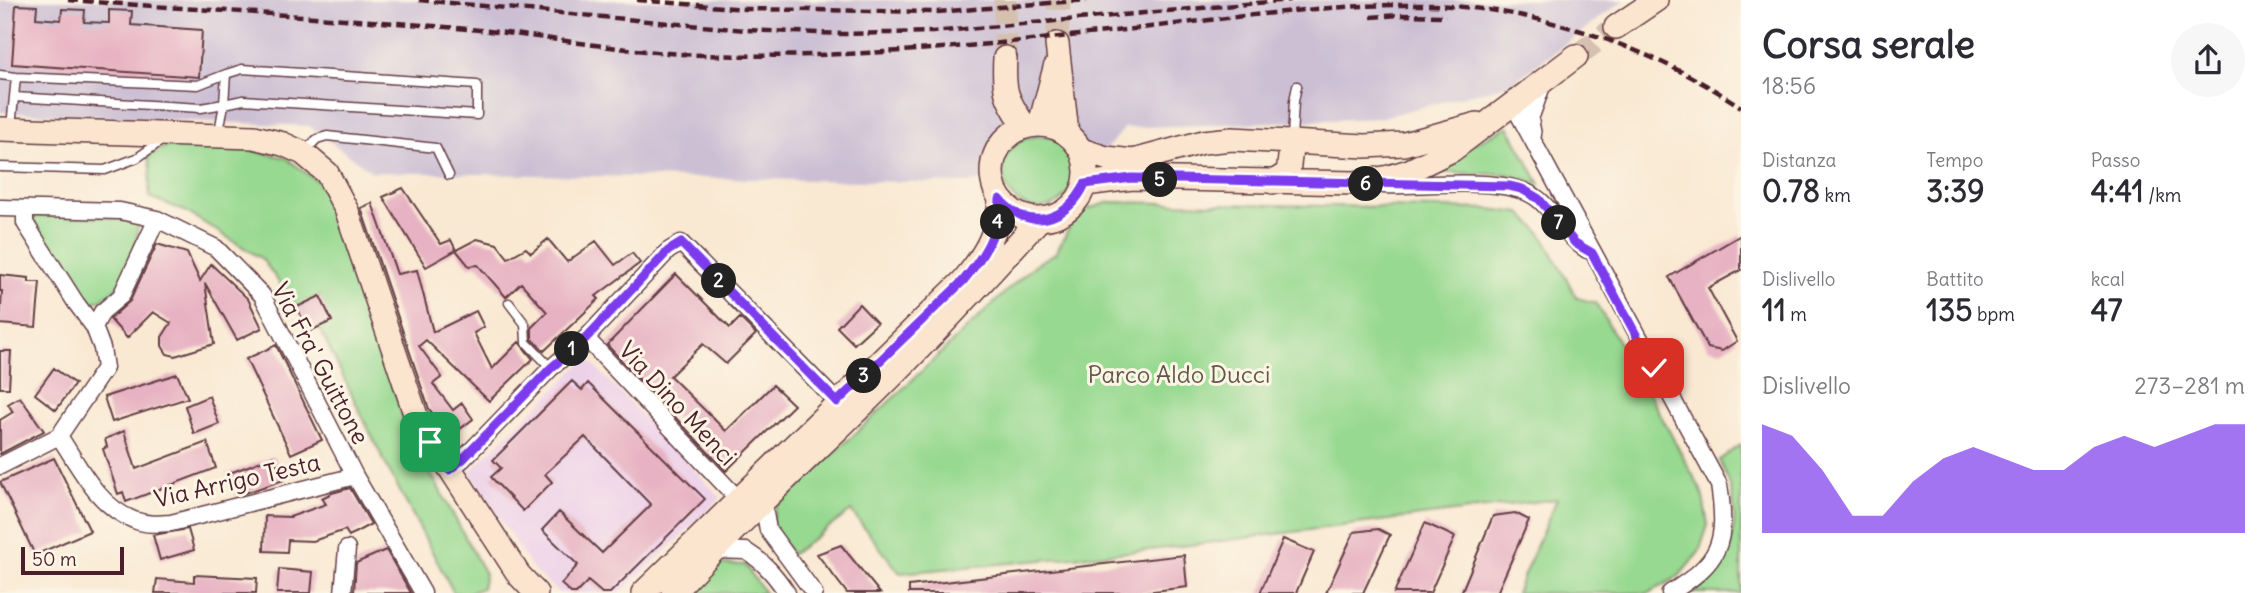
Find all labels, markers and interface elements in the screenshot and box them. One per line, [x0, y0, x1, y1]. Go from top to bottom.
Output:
text: Corsa serale [1762, 21, 1975, 68]
button: share [2171, 23, 2245, 97]
text: 18:56 [1762, 71, 1816, 100]
text: Distanza [1762, 148, 1836, 172]
text: Tempo [1926, 148, 1983, 172]
text: Passo [2091, 148, 2140, 172]
pin: 5 [1142, 162, 1178, 198]
pin: 6 [1348, 166, 1384, 202]
text: 5 [1154, 167, 1165, 191]
text: 6 [1360, 171, 1371, 195]
text: 0.78 [1762, 172, 1820, 210]
text: 3:39 [1926, 172, 1984, 210]
text: 4:41 [2091, 172, 2144, 210]
text: km [1820, 183, 1851, 207]
text: /km [2144, 183, 2182, 207]
pin: 4 [981, 204, 1016, 240]
pin: 7 [1542, 206, 1576, 241]
text: 4 [992, 209, 1003, 233]
text: 7 [1554, 210, 1563, 234]
pin: 2 [702, 264, 736, 298]
text: Dislivello [1762, 267, 1836, 291]
text: Battito [1926, 267, 1984, 291]
text: kcal [2091, 267, 2125, 291]
text: 2 [713, 268, 724, 292]
street label: Via Fra' Guittone [266, 277, 376, 449]
text: 11 [1762, 291, 1786, 329]
text: 135 [1926, 291, 1973, 329]
text: 47 [2091, 291, 2122, 329]
text: m [1786, 302, 1807, 326]
text: bpm [1973, 302, 2015, 326]
pin: 1 [554, 332, 590, 366]
street label: Via Dino Menci [613, 335, 743, 471]
text: 1 [568, 336, 575, 360]
pin [1624, 338, 1684, 398]
icon: check [1635, 349, 1673, 387]
pin: 3 [846, 358, 882, 394]
park label: Parco Aldo Ducci [1088, 359, 1270, 389]
text: 3 [858, 363, 869, 387]
text: Dislivello [1762, 371, 1851, 400]
text: 273–281 m [2134, 371, 2245, 400]
pin [400, 412, 460, 472]
icon: arrive [411, 423, 449, 461]
street label: Via Arrigo Testa [151, 446, 323, 514]
scale bar [21, 544, 124, 576]
text: 50 m [32, 547, 77, 571]

